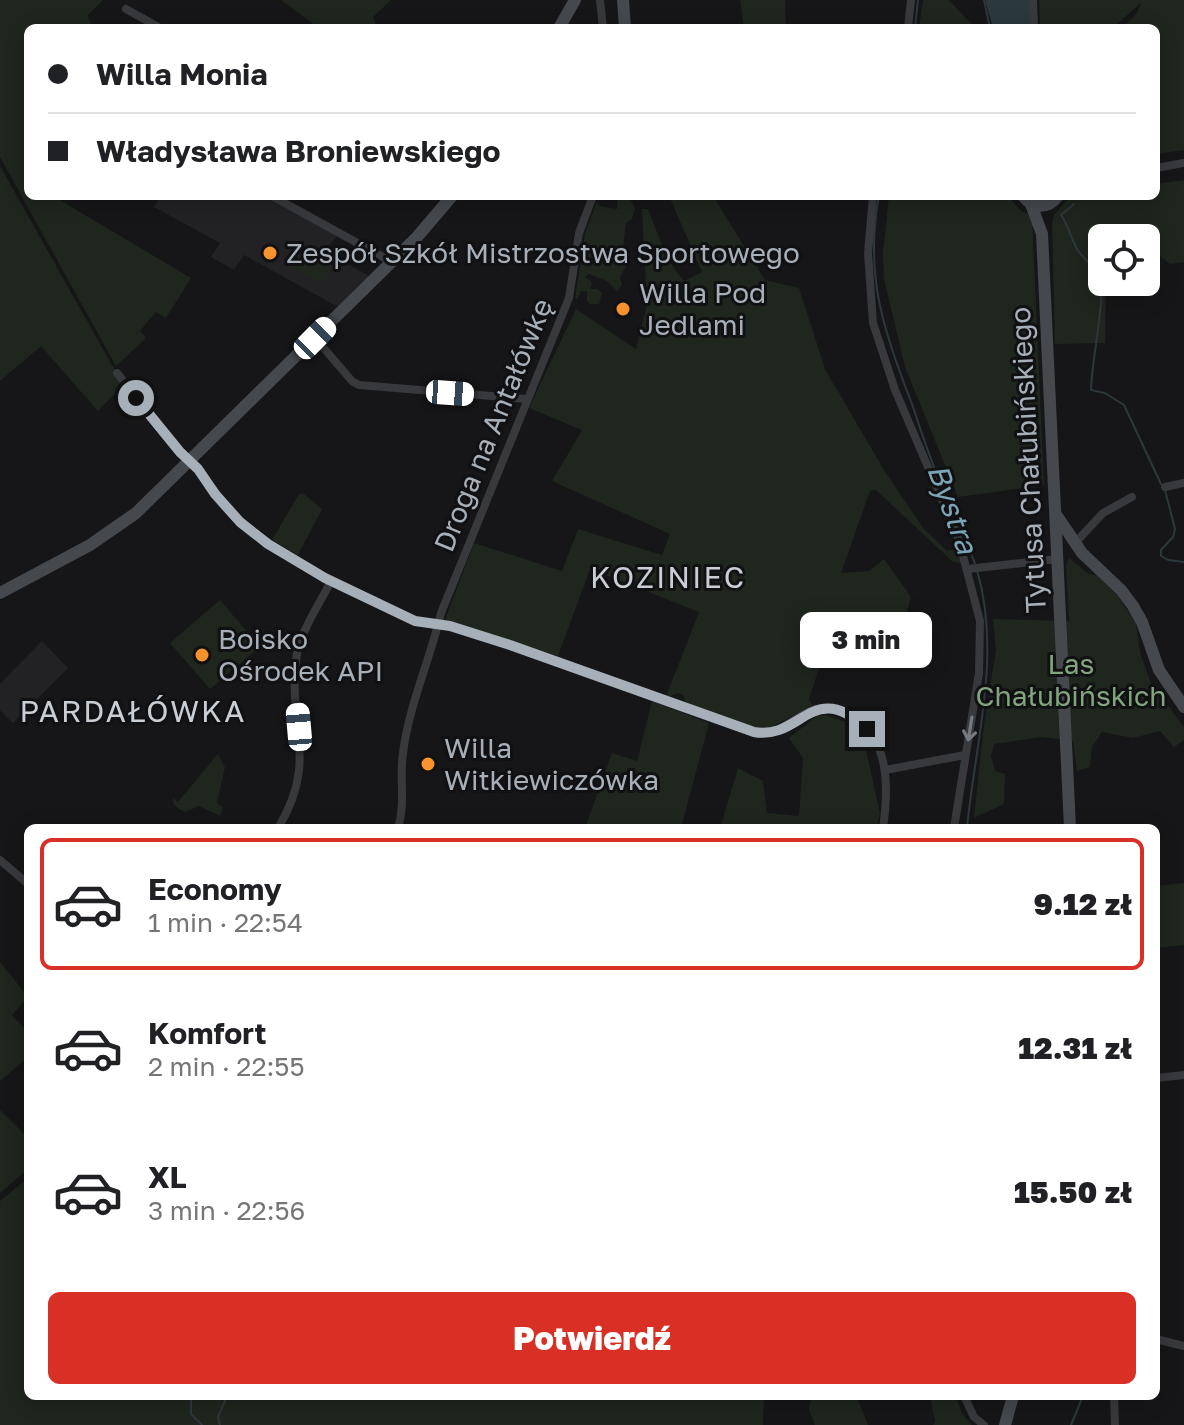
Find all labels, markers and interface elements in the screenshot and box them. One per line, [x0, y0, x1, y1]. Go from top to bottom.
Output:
text: Willa Monia [96, 56, 268, 92]
text: Władysława Broniewskiego [96, 133, 501, 169]
map controls [1088, 224, 1160, 296]
button: locate [1088, 224, 1160, 296]
place label: Zespół Szkół Mistrzostwa Sportowego [286, 236, 800, 269]
marker: Zespół Szkół Mistrzostwa Sportowego [261, 244, 279, 262]
place label: Willa Pod Jedlami [639, 276, 766, 341]
street label: Droga na Antałówkę [427, 294, 558, 556]
marker: Willa Pod Jedlami [614, 300, 632, 318]
street label: Tytusa Chałubińskiego [1003, 306, 1052, 614]
car [290, 313, 340, 363]
car [425, 379, 475, 407]
route start [118, 380, 154, 416]
water label: Bystra [920, 459, 986, 559]
district label: KOZINIEC [590, 559, 746, 595]
callout: 3 min [801, 613, 933, 669]
place label: Boisko Ośrodek API [218, 622, 383, 687]
text: 3 min [832, 624, 900, 655]
marker: Boisko Ośrodek API [193, 646, 211, 664]
park label: Las Chałubińskich [975, 647, 1167, 712]
district label: PARDAŁÓWKA [20, 693, 246, 729]
car [285, 702, 313, 752]
route end [849, 711, 885, 747]
one-way arrow [962, 716, 977, 742]
place label: Willa Witkiewiczówka [444, 731, 659, 796]
marker: Willa Witkiewiczówka [419, 755, 437, 773]
icon: car [52, 868, 124, 940]
text: Economy [148, 871, 282, 907]
text: 9.12 zł [1033, 886, 1132, 922]
text: 1 min · 22:54 [148, 907, 303, 938]
icon: car [52, 1012, 124, 1084]
text: Komfort [148, 1015, 267, 1051]
text: 12.31 zł [1018, 1030, 1132, 1066]
text: 2 min · 22:55 [148, 1051, 304, 1082]
icon: car [52, 1156, 124, 1228]
text: XL [148, 1159, 187, 1195]
text: 15.50 zł [1014, 1174, 1132, 1210]
text: 3 min · 22:56 [148, 1195, 305, 1226]
button: Potwierdź [48, 1292, 1136, 1384]

